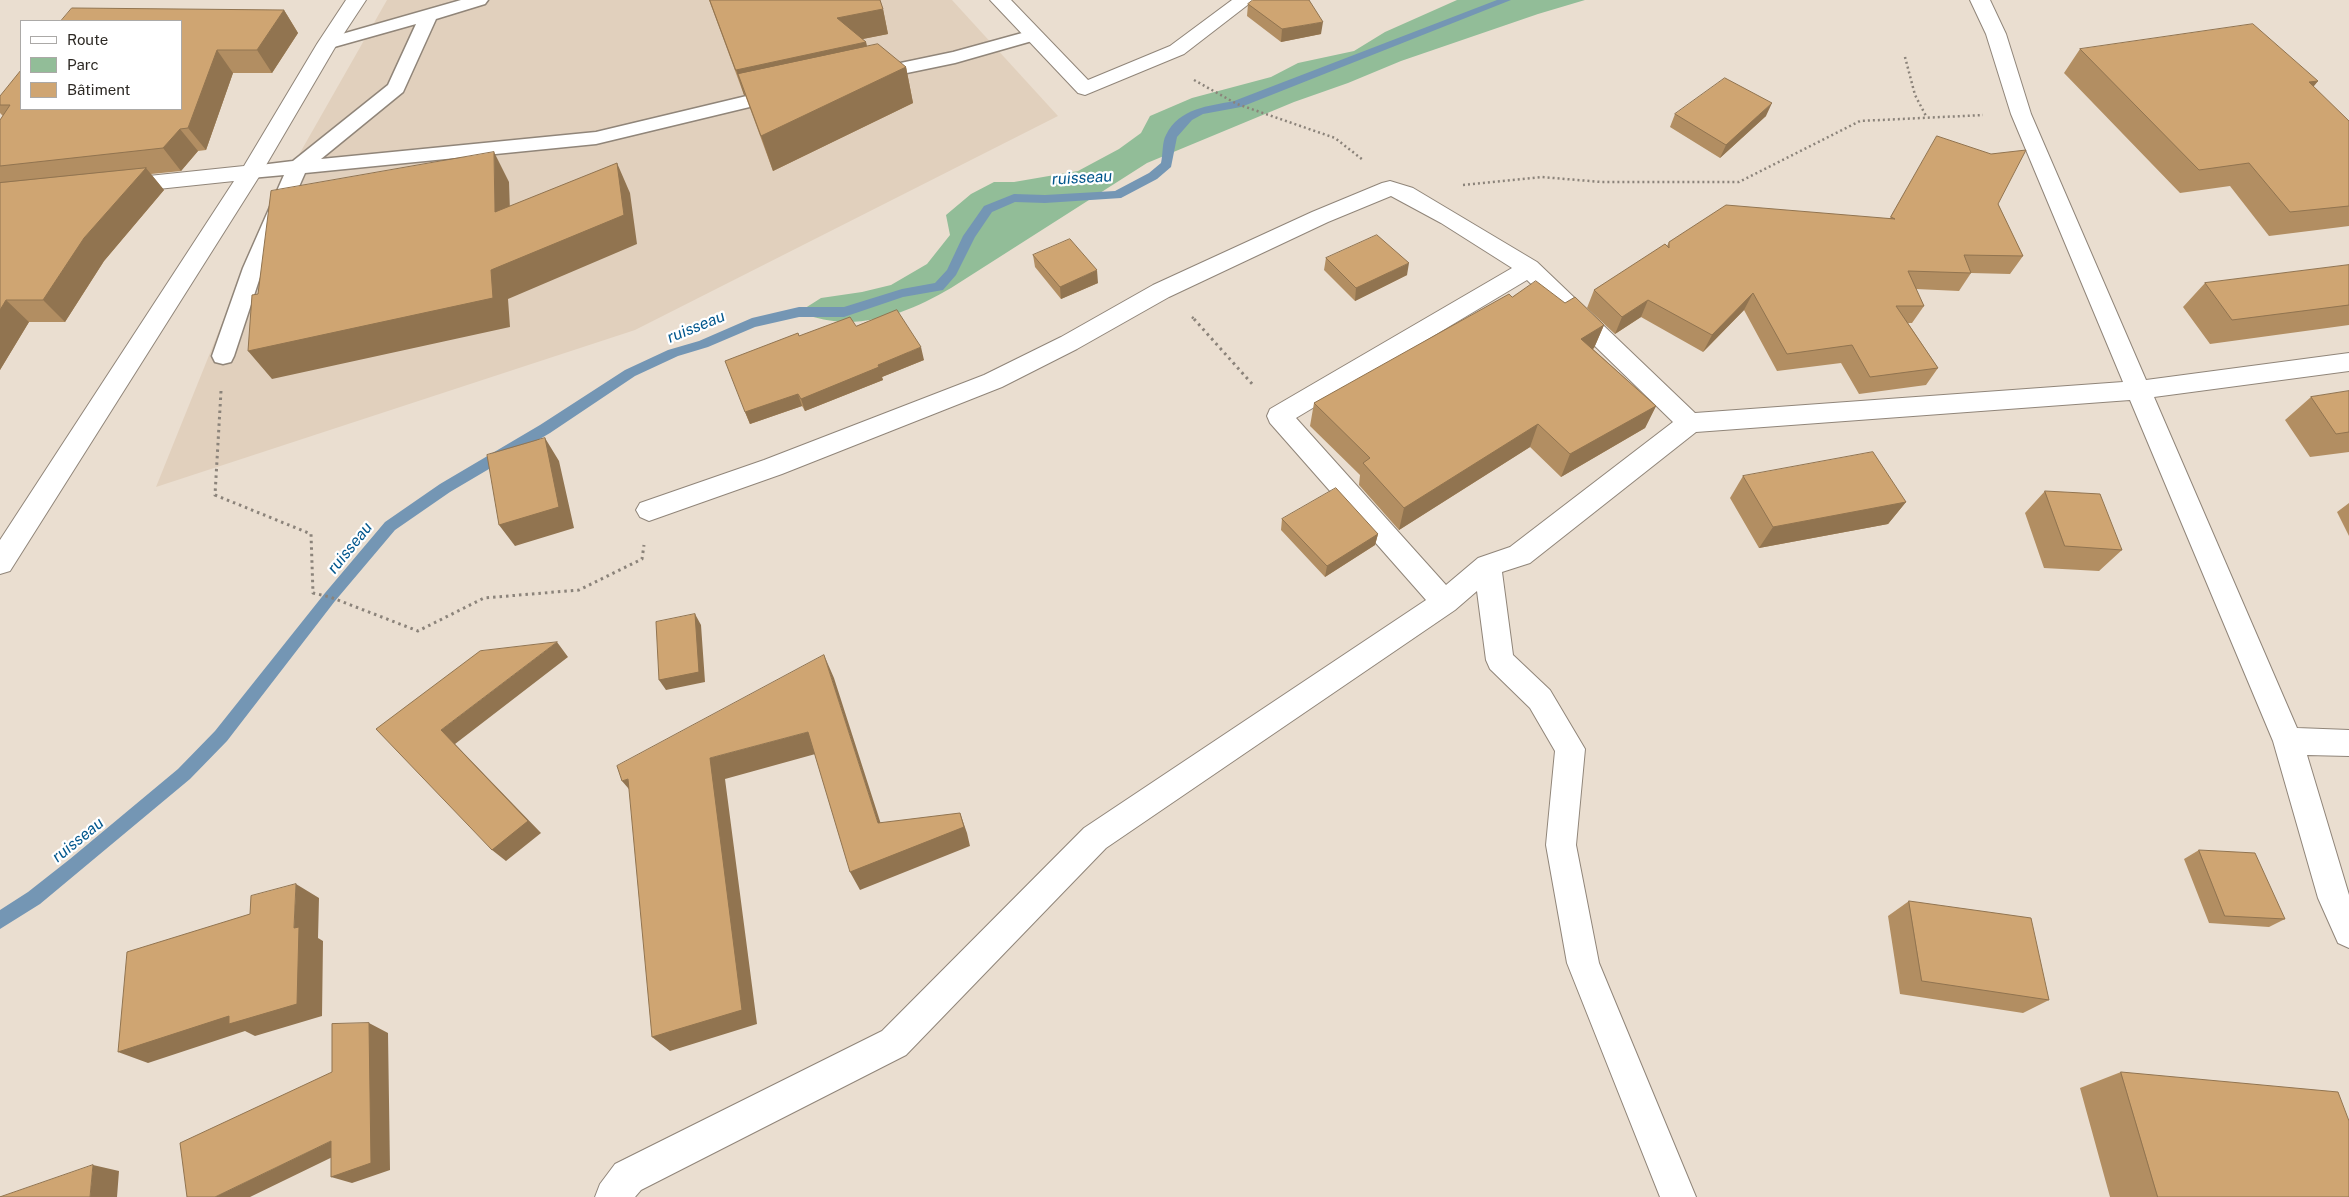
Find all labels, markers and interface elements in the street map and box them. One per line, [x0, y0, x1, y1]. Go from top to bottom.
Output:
legend [20, 20, 182, 110]
text: Route [67, 31, 108, 48]
text: Parc [67, 56, 99, 73]
text: Bâtiment [67, 81, 130, 98]
water label: ruisseau [1051, 167, 1113, 189]
water label: ruisseau [664, 307, 728, 347]
water label: ruisseau [323, 518, 377, 578]
water label: ruisseau [48, 813, 108, 867]

